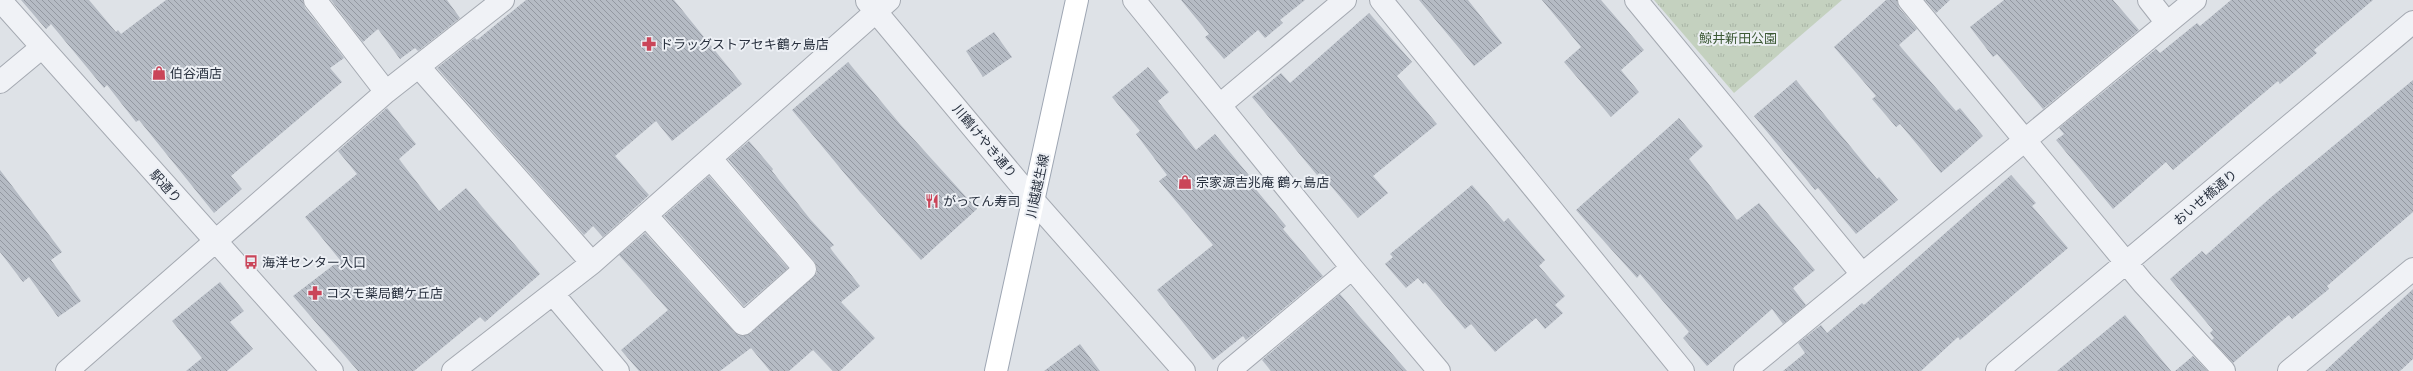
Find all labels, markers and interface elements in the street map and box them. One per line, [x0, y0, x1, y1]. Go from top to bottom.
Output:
park label: 鯨井新田公園 [1699, 31, 1777, 46]
pharmacy icon: ドラッグストアセキ鶴ヶ島店 [641, 36, 657, 52]
place label: ドラッグストアセキ鶴ヶ島店 [660, 37, 829, 52]
shop icon: 伯谷酒店 [151, 65, 167, 81]
place label: 伯谷酒店 [170, 66, 222, 81]
street label: 川鶴けやき通り [950, 102, 1020, 181]
street label: 川越越生線 [1023, 153, 1052, 219]
street label: 駅通り [147, 167, 184, 206]
street label: おいせ橋通り [2171, 167, 2240, 228]
shop icon: 宗家源吉兆庵 鶴ヶ島店 [1177, 174, 1193, 190]
place label: 宗家源吉兆庵 鶴ヶ島店 [1196, 175, 1329, 190]
restaurant icon: がってん寿司 [924, 193, 940, 209]
place label: がってん寿司 [943, 194, 1020, 209]
bus stop icon: 海洋センター入口 [243, 254, 259, 270]
place label: 海洋センター入口 [262, 255, 366, 270]
pharmacy icon: コスモ薬局鶴ケ丘店 [307, 285, 323, 301]
place label: コスモ薬局鶴ケ丘店 [326, 286, 443, 301]

